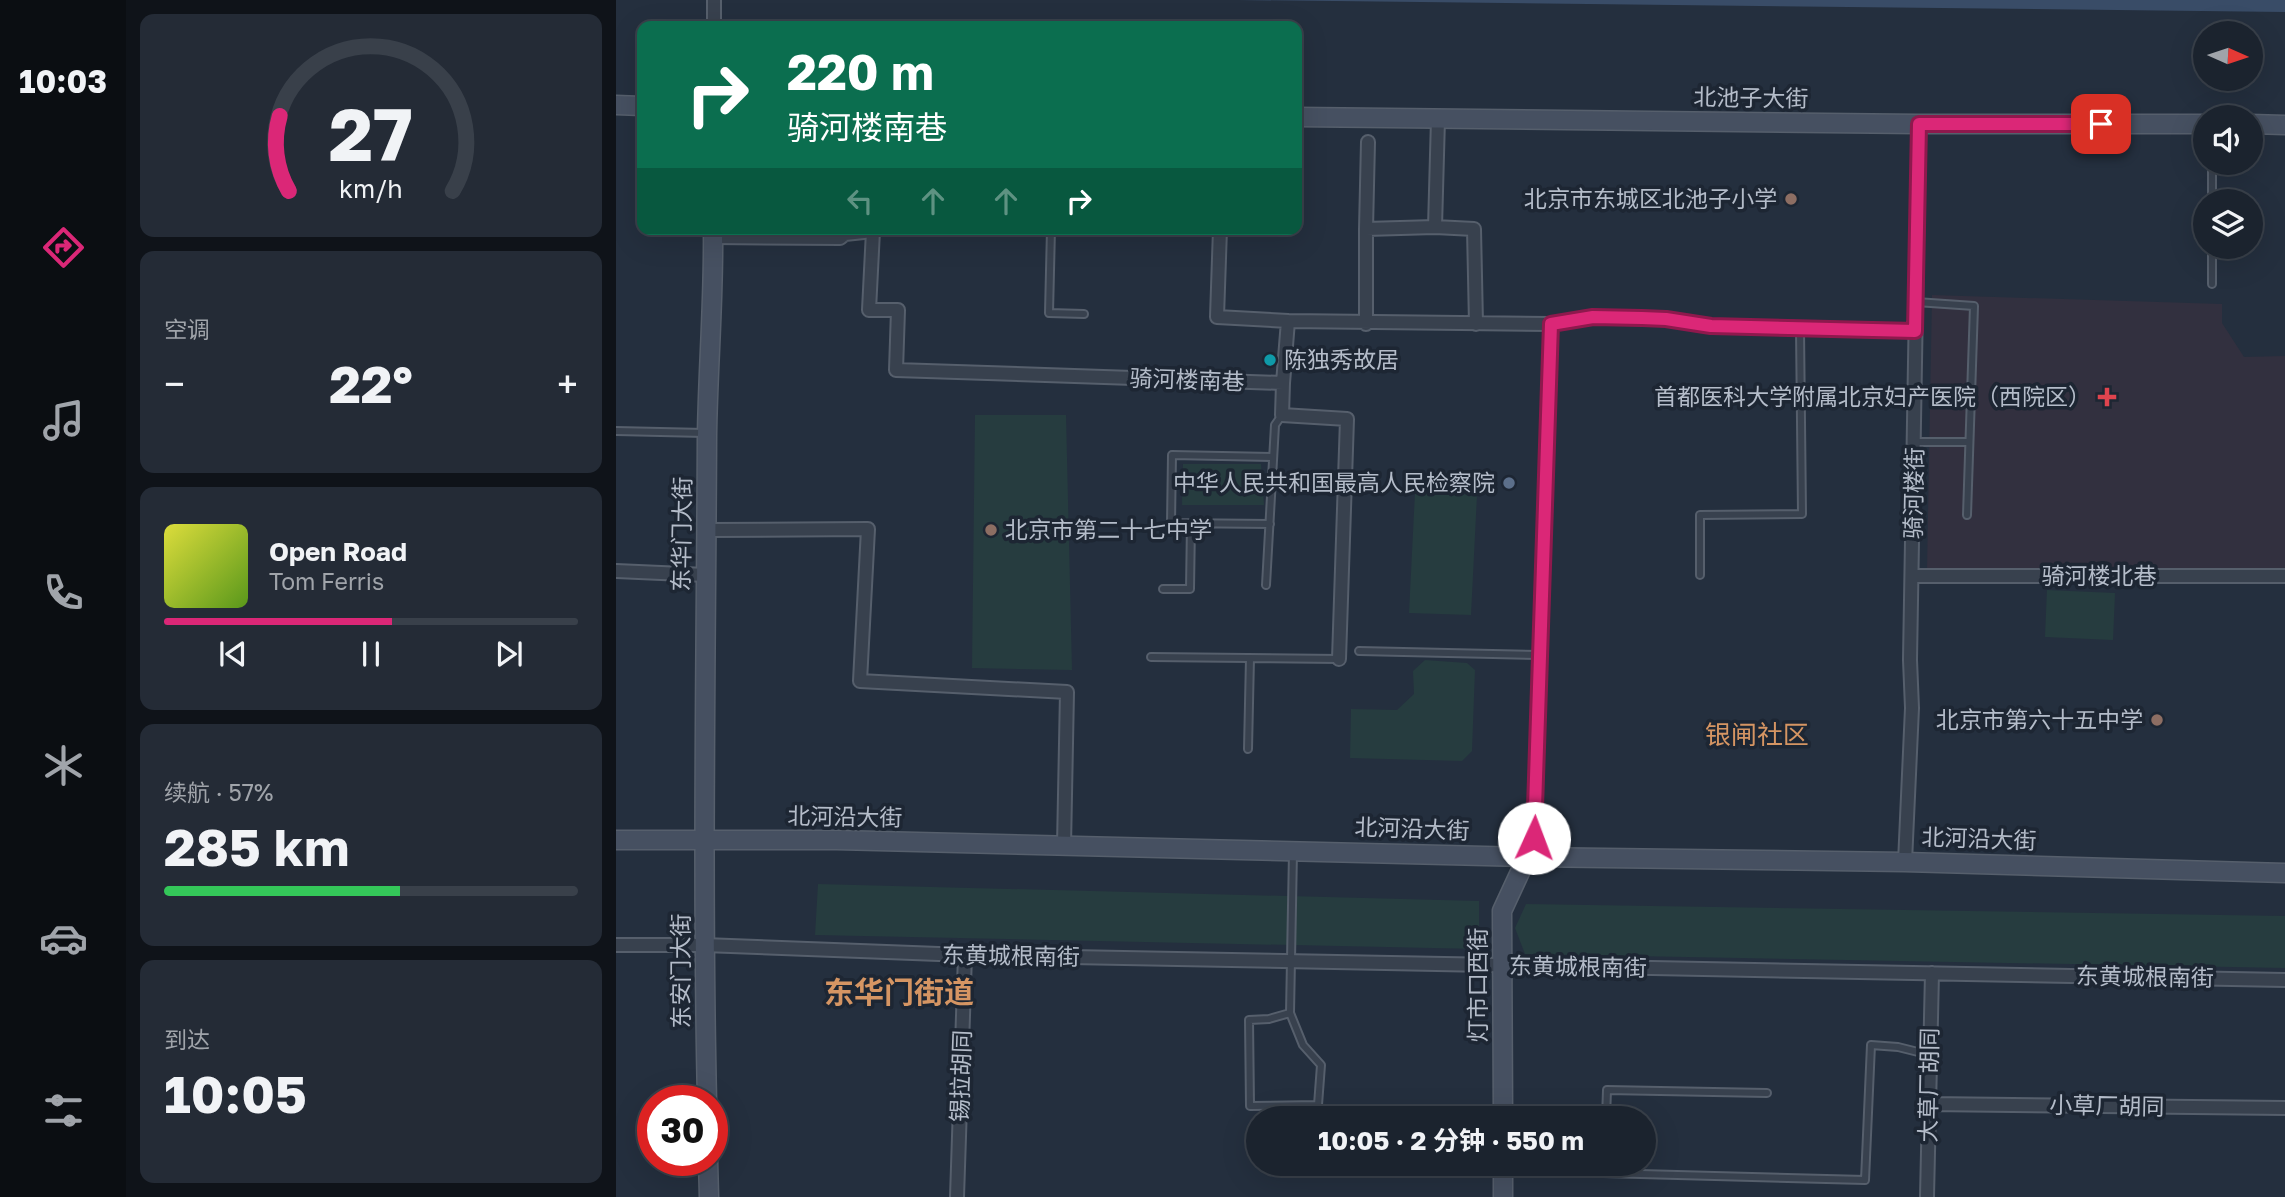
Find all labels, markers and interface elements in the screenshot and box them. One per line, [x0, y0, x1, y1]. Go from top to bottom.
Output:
north arrow [2193, 21, 2263, 91]
map controls [2193, 21, 2263, 259]
text: 220 m [787, 42, 934, 101]
icon: right [672, 49, 763, 140]
text: 10:03 [19, 62, 107, 100]
street label: 北池子大街 [1693, 82, 1809, 112]
text: 27 [329, 91, 413, 178]
pin [2071, 94, 2131, 154]
icon: arrive [2082, 105, 2120, 143]
button: sound [2193, 105, 2263, 175]
text: 骑河楼南巷 [787, 108, 947, 146]
text: km/h [339, 173, 403, 204]
icon: left [841, 182, 879, 220]
icon: ahead [914, 182, 952, 220]
icon: ahead [987, 182, 1025, 220]
icon: right [1060, 182, 1098, 220]
place label: 北京市东城区北池子小学 [1524, 184, 1777, 212]
button: layers [2193, 189, 2263, 259]
marker: 北京市东城区北池子小学 [1783, 191, 1799, 207]
icon: directions [39, 223, 88, 272]
text: 空调 [164, 315, 210, 343]
place label: 陈独秀故居 [1284, 345, 1399, 373]
text: 22° [329, 352, 413, 414]
marker: 陈独秀故居 [1262, 352, 1278, 368]
text: − [164, 361, 185, 406]
text: + [557, 361, 578, 406]
street label: 骑河楼南巷 [1129, 363, 1245, 395]
place label: 首都医科大学附属北京妇产医院（西院区） [1654, 382, 2091, 410]
marker: 首都医科大学附属北京妇产医院（西院区） [2097, 387, 2117, 407]
icon: music [39, 396, 88, 445]
street label: 骑河楼街 [1898, 447, 1928, 539]
place label: 中华人民共和国最高人民检察院 [1173, 468, 1495, 496]
marker: 中华人民共和国最高人民检察院 [1501, 475, 1517, 491]
street label: 东华门大街 [666, 476, 696, 592]
place label: 北京市第二十七中学 [1005, 515, 1212, 543]
marker: 北京市第二十七中学 [983, 522, 999, 538]
text: Open Road [269, 536, 407, 567]
street label: 骑河楼北巷 [2042, 561, 2157, 589]
text: Tom Ferris [269, 567, 384, 595]
icon: phone [39, 568, 88, 617]
icon: previous [214, 635, 252, 673]
icon: pause [352, 635, 390, 673]
icon: next [490, 635, 528, 673]
place label: 北京市第六十五中学 [1936, 705, 2143, 733]
marker: 北京市第六十五中学 [2149, 712, 2165, 728]
district label: 银闸社区 [1705, 719, 1809, 750]
icon: climate [39, 741, 88, 790]
text: 续航 · 57% [164, 778, 273, 806]
street label: 北河沿大街 [787, 801, 903, 831]
position arrow [1497, 801, 1571, 875]
street label: 北河沿大街 [1354, 812, 1470, 844]
text: 285 km [164, 815, 349, 877]
street label: 北河沿大街 [1921, 822, 2037, 854]
icon: car [39, 914, 88, 963]
street label: 东安门大街 [666, 914, 694, 1029]
street label: 灯市口西街 [1463, 928, 1491, 1043]
street label: 东黄城根南街 [942, 940, 1080, 970]
street label: 东黄城根南街 [1509, 951, 1647, 981]
street label: 东黄城根南街 [2076, 961, 2214, 991]
district label: 东华门街道 [824, 974, 974, 1010]
text: 到达 [164, 1025, 210, 1053]
street label: 大草厂胡同 [1913, 1027, 1943, 1143]
street label: 锡拉胡同 [944, 1030, 976, 1122]
text: 10:05 [164, 1062, 307, 1124]
speed limit sign: 30 [637, 1085, 728, 1176]
icon: filters [39, 1086, 88, 1135]
street label: 小草厂胡同 [2049, 1090, 2165, 1120]
text: 10:05 · 2 分钟 · 550 m [1318, 1125, 1584, 1156]

